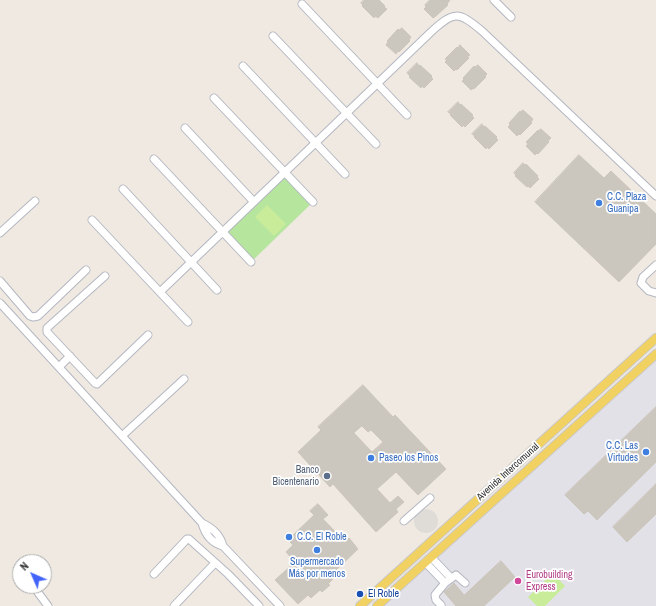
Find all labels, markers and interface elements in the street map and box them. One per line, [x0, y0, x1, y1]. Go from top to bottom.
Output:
place label: C.C. Plaza Guanipa [607, 191, 646, 214]
marker: C.C. Plaza Guanipa [594, 198, 604, 208]
place label: C.C. Las Virtudes [606, 440, 638, 464]
street label: Avenida Intercomunal [474, 441, 542, 503]
marker: C.C. Las Virtudes [641, 447, 651, 457]
place label: Paseo los Pinos [379, 452, 438, 464]
marker: Paseo los Pinos [366, 453, 376, 463]
place label: Banco Bicentenario [273, 464, 319, 488]
marker: Banco Bicentenario [322, 471, 332, 481]
place label: C.C. El Roble [297, 531, 347, 543]
marker: C.C. El Roble [284, 532, 294, 542]
marker: Supermercado Más por menos [312, 545, 322, 555]
north arrow [12, 554, 52, 594]
place label: Supermercado Más por menos [289, 556, 345, 580]
text: N [17, 559, 31, 573]
place label: Eurobuilding Express [526, 569, 572, 592]
marker: Eurobuilding Express [513, 576, 523, 586]
place label: El Roble [368, 588, 399, 600]
marker: El Roble [355, 589, 365, 599]

